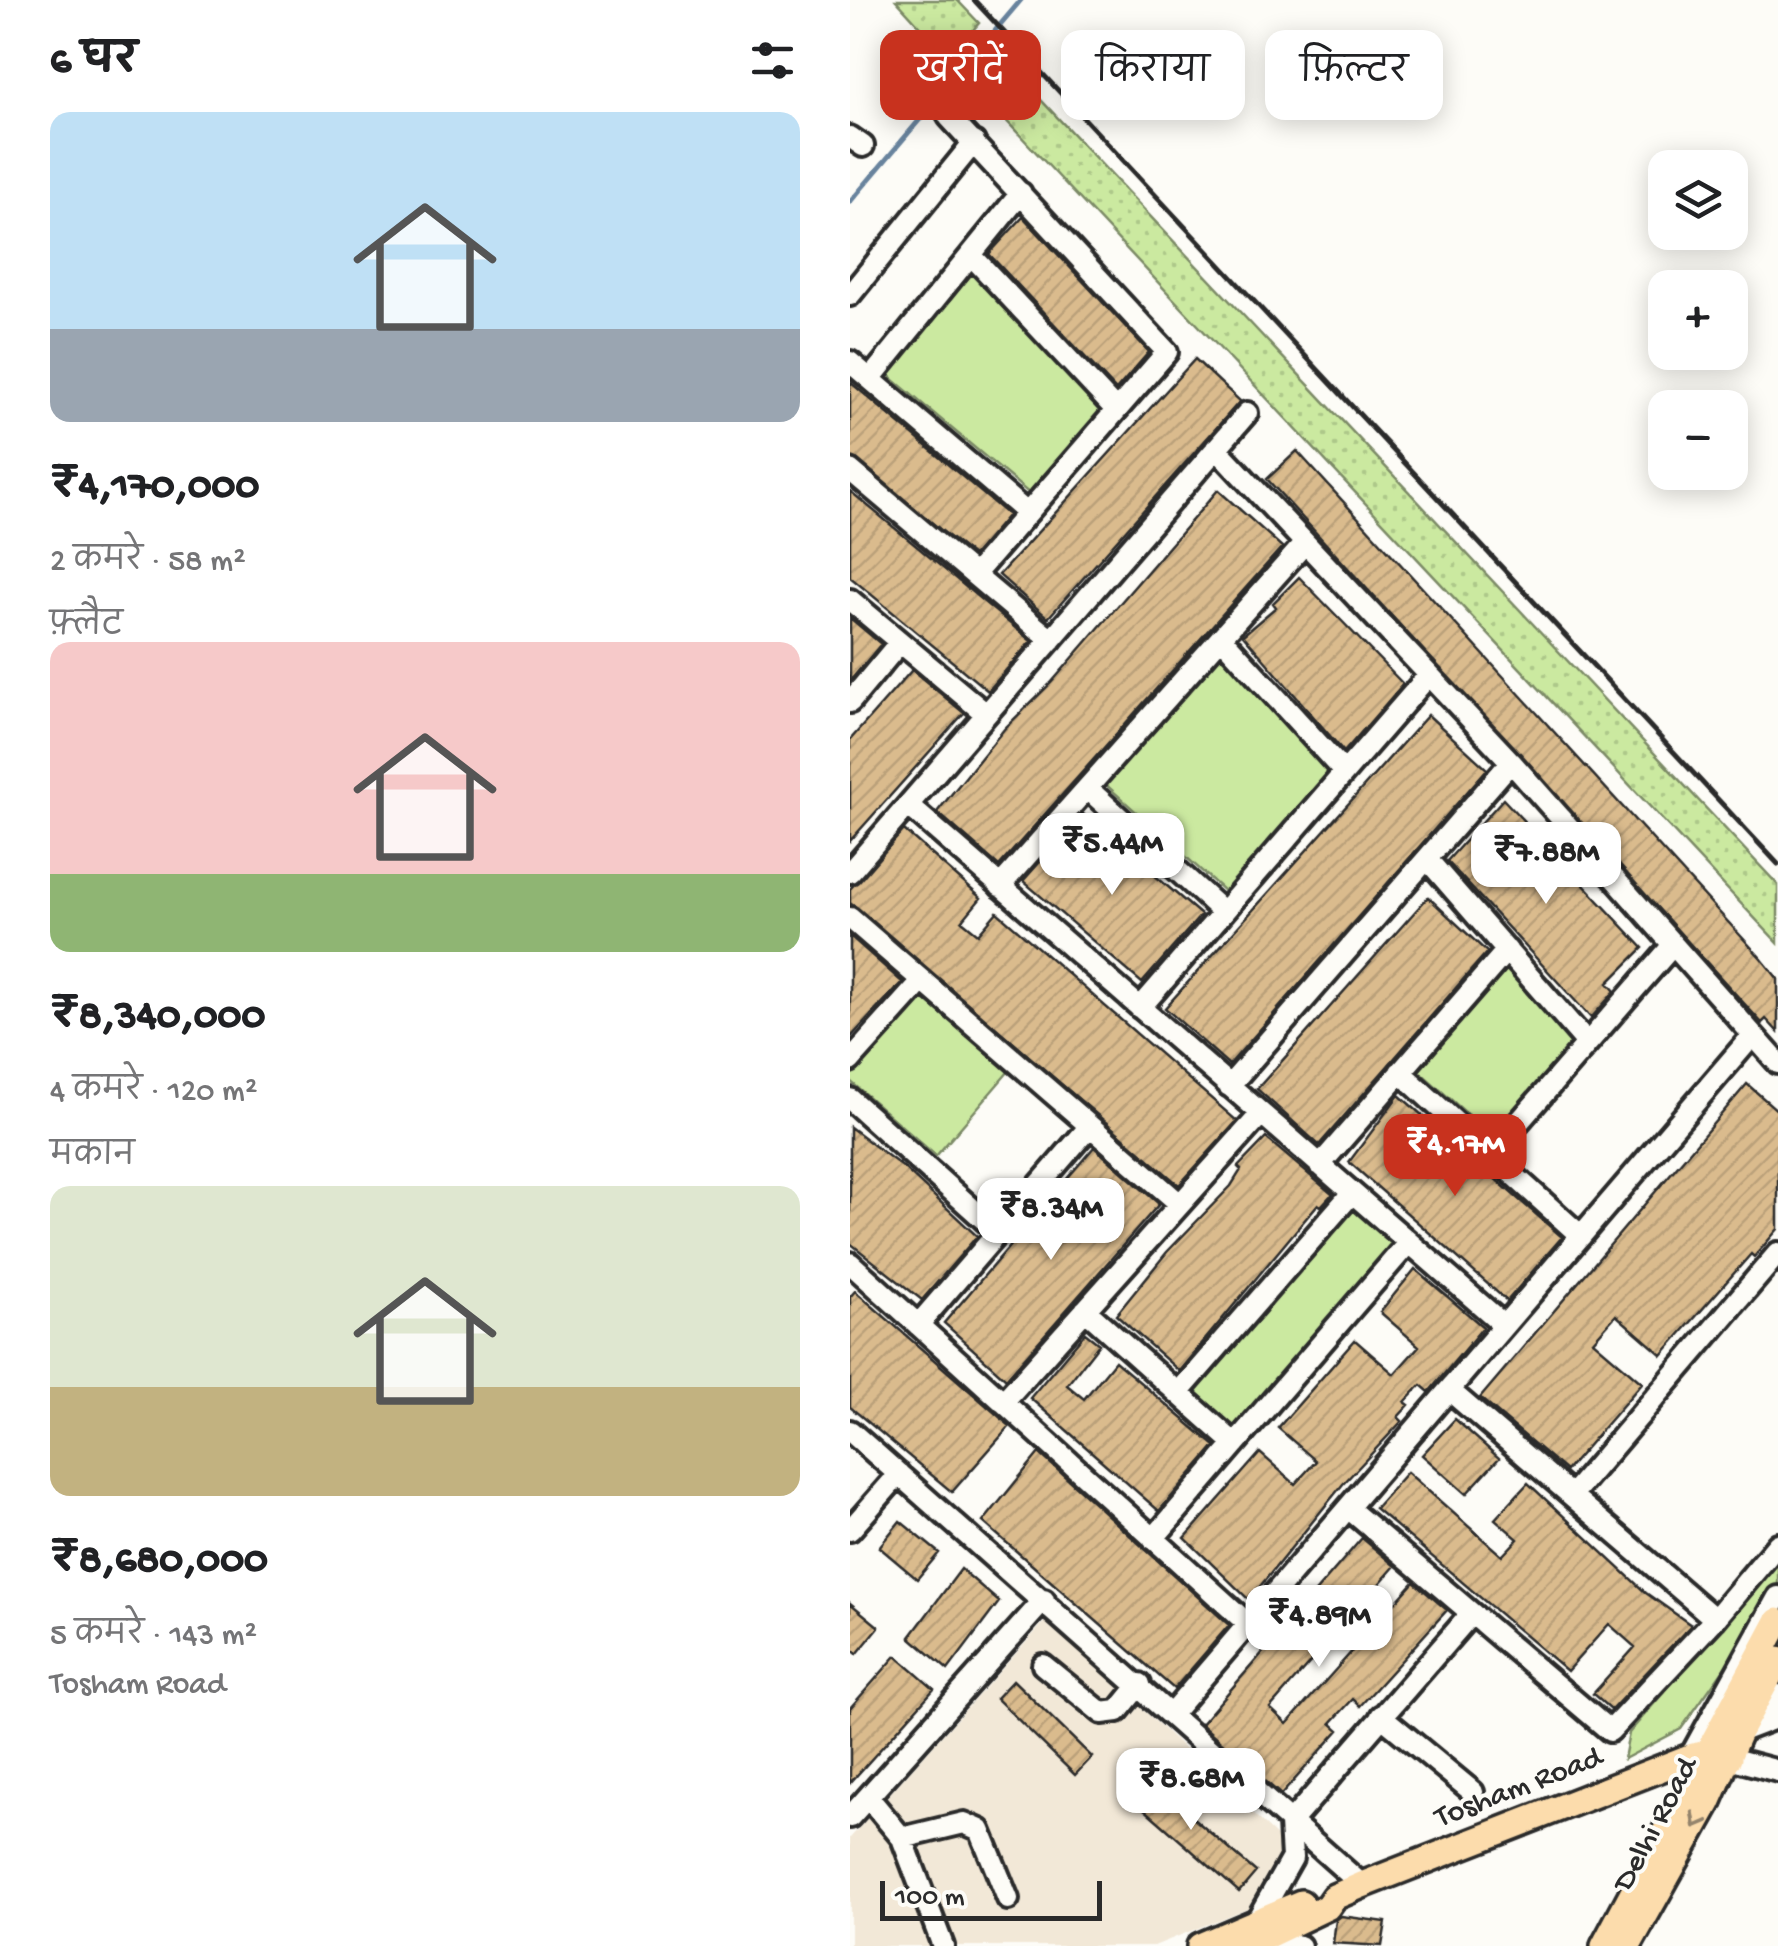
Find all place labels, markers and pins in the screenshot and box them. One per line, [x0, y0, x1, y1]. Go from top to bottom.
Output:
pin: ₹5.44M [1031, 813, 1193, 898]
pin: ₹7.88M [1465, 822, 1627, 907]
pin: ₹4.17M [1374, 1114, 1536, 1199]
pin: ₹8.34M [970, 1178, 1132, 1263]
pin: ₹4.89M [1238, 1585, 1400, 1670]
pin: ₹8.68M [1110, 1748, 1272, 1833]

